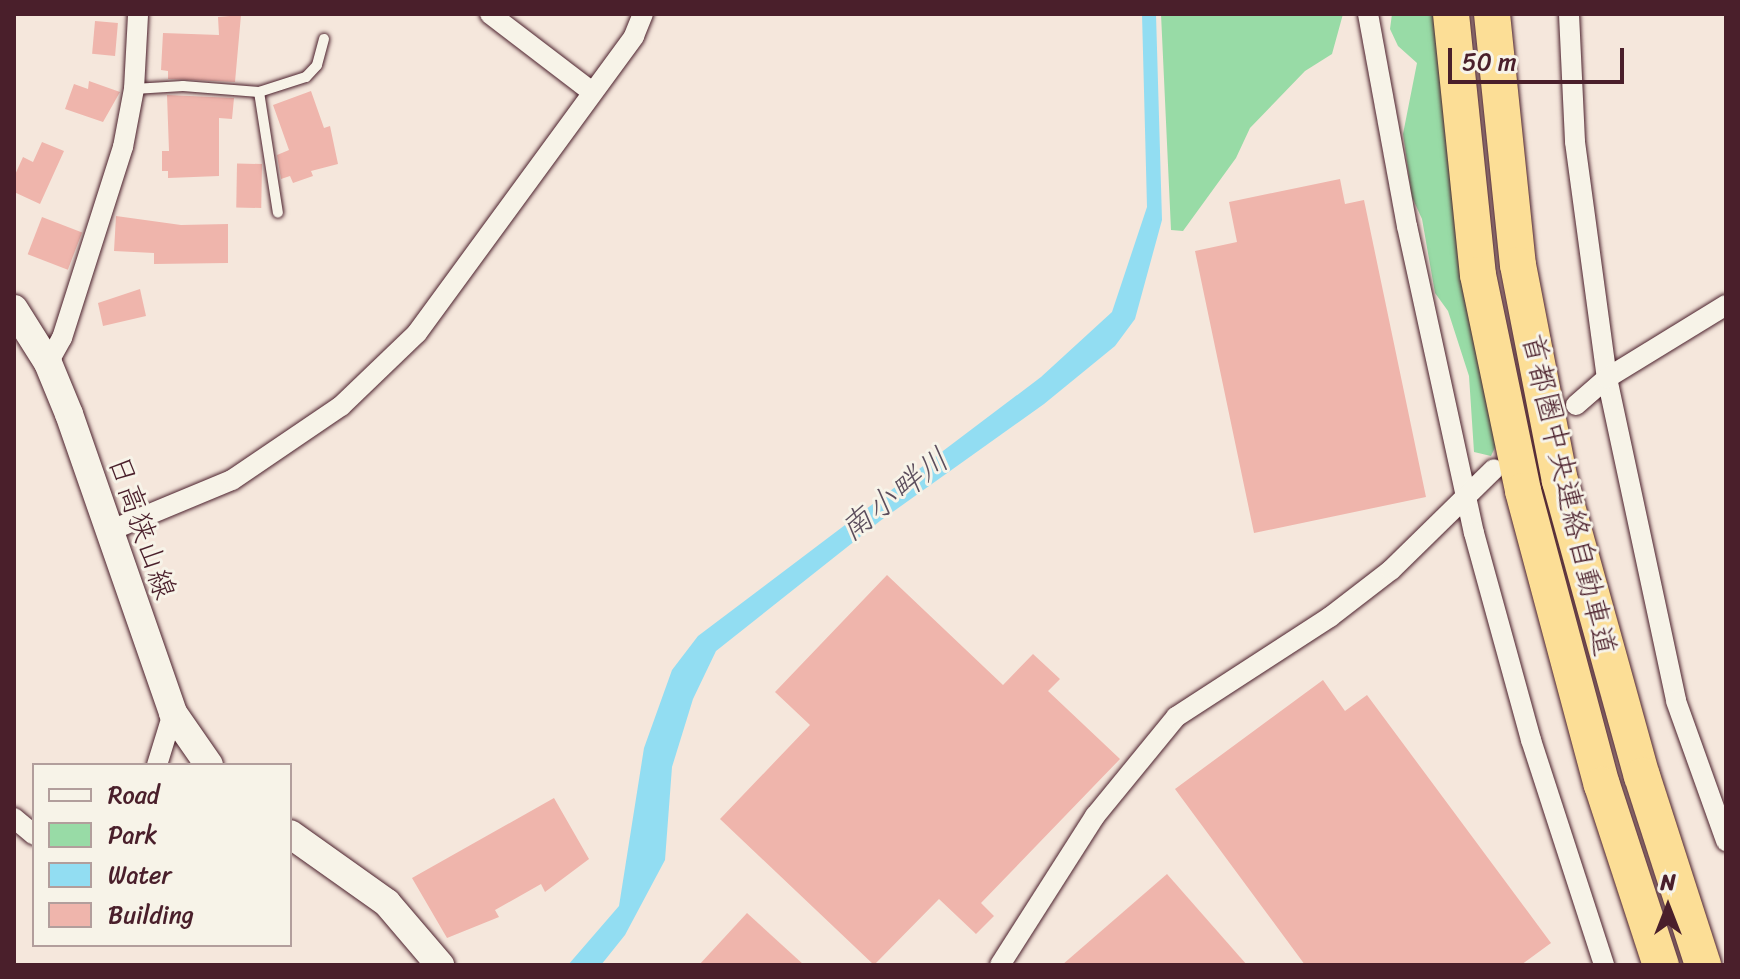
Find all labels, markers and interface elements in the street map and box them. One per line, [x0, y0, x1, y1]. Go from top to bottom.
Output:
scale bar [1452, 32, 1628, 82]
text: 50 m [1462, 41, 1517, 83]
street label: 首都圏中央連絡自動車道 [1514, 330, 1624, 660]
water label: 南小畔川 [833, 440, 957, 550]
street label: 日高狭山線 [101, 450, 183, 604]
legend [32, 763, 292, 947]
text: Road [108, 774, 159, 816]
text: Park [108, 814, 157, 856]
text: Water [108, 854, 171, 896]
text: N [1660, 863, 1676, 902]
north arrow [1628, 867, 1708, 947]
text: Building [108, 894, 194, 936]

